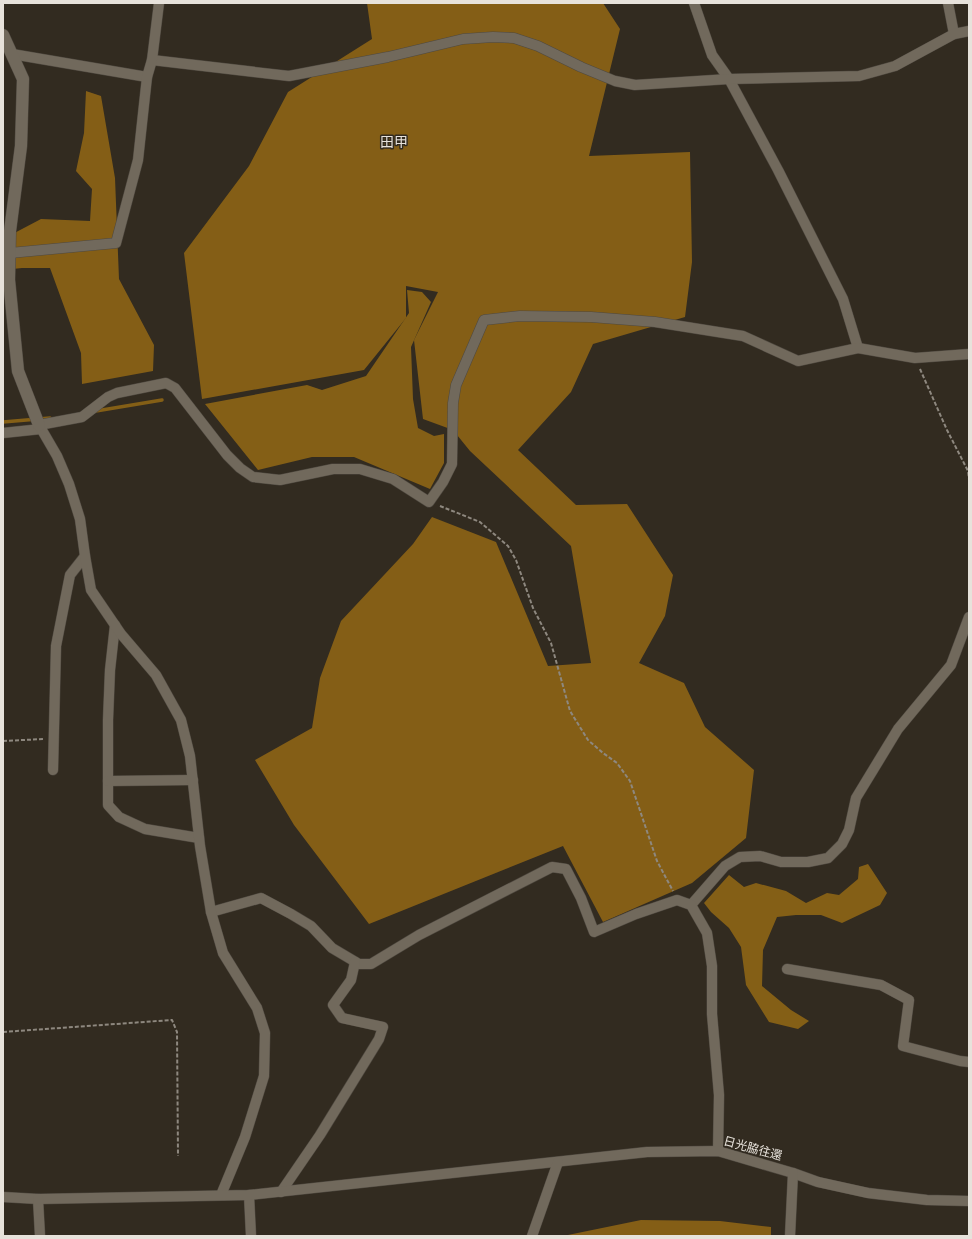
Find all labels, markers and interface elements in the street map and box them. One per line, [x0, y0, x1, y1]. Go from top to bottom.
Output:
district label: 田甲 [380, 133, 408, 151]
street label: 日光脇往還 [722, 1133, 784, 1163]

